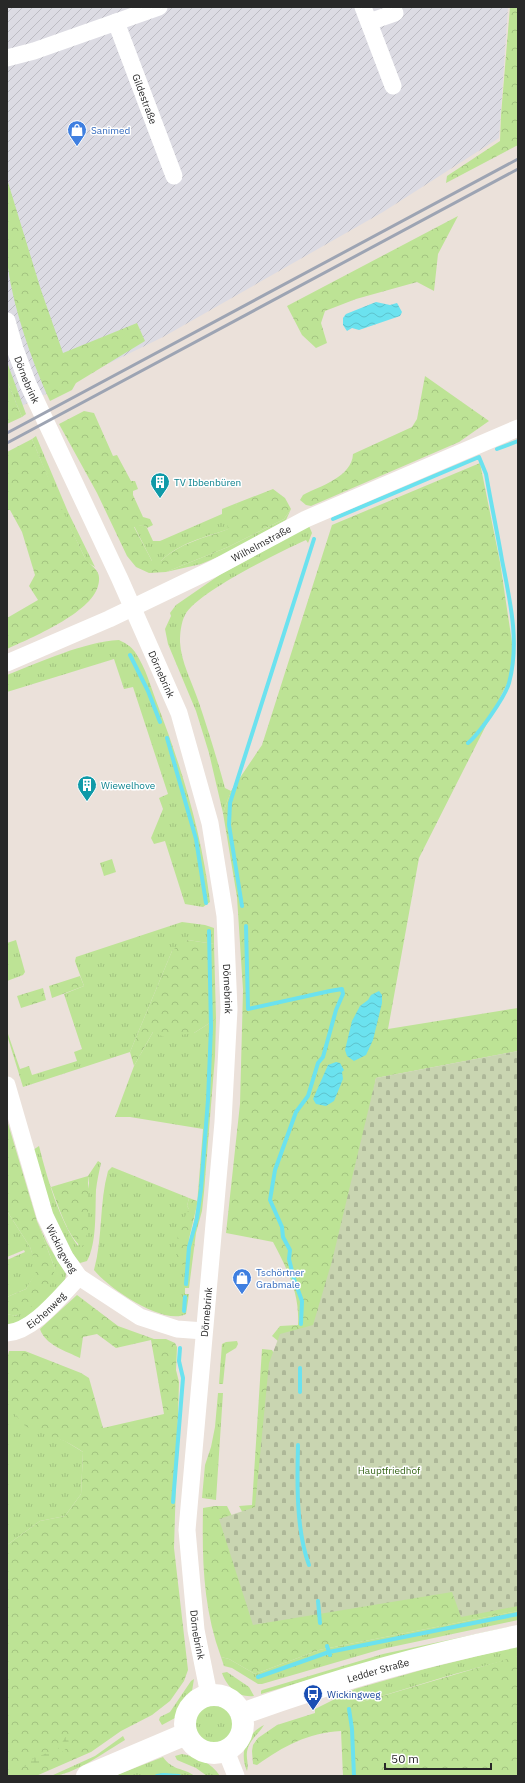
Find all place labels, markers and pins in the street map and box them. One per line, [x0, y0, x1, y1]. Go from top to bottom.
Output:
shop icon: Sanimed [66, 119, 88, 147]
place label: Sanimed [91, 124, 130, 137]
building icon: TV Ibbenbüren [149, 471, 171, 499]
place label: TV Ibbenbüren [174, 476, 241, 489]
building icon: Wiewelhove [76, 774, 98, 802]
place label: Wiewelhove [101, 779, 156, 792]
place label: Tschörtner Grabmale [256, 1266, 305, 1291]
shop icon: Tschörtner Grabmale [231, 1267, 253, 1295]
bus stop icon: Wickingweg [302, 1683, 324, 1711]
place label: Wickingweg [327, 1688, 381, 1701]

